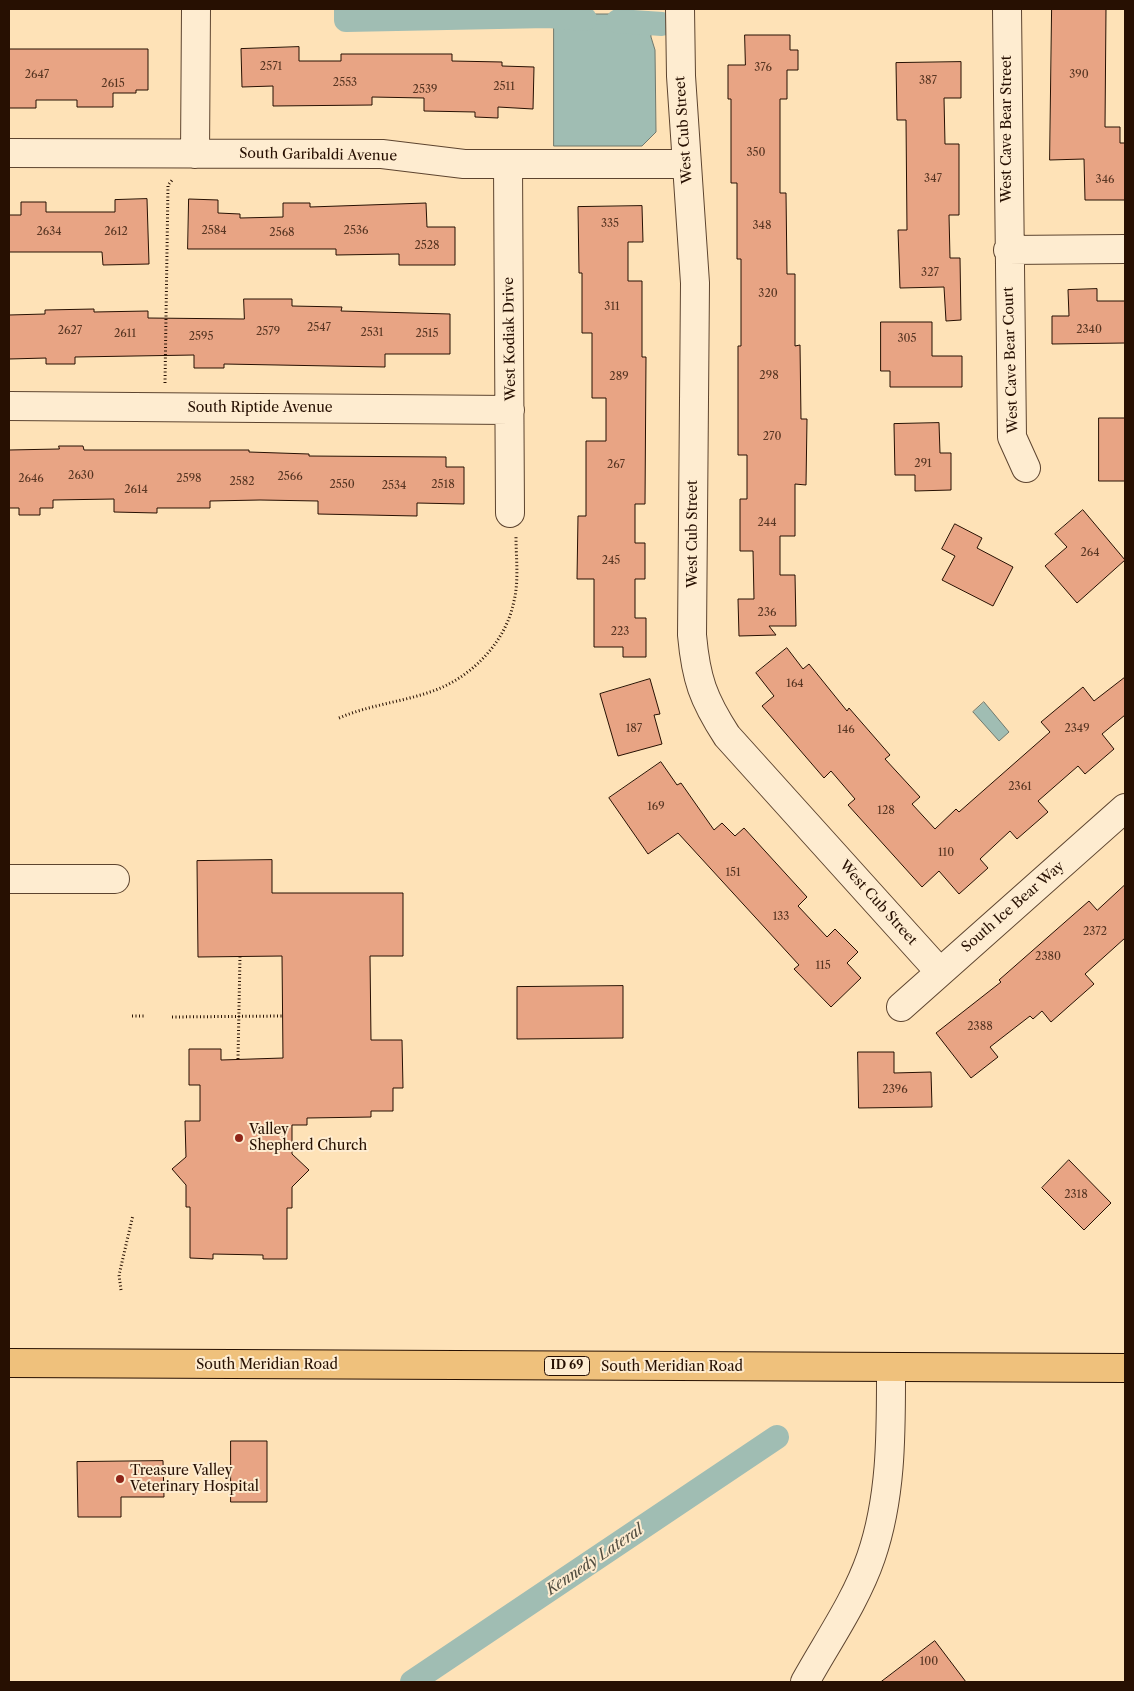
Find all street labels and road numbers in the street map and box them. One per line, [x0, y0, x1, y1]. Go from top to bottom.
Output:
street label: West Cave Bear Street [999, 55, 1015, 203]
street label: West Cub Street [672, 76, 696, 184]
street label: South Garibaldi Avenue [239, 145, 397, 165]
street label: West Kodiak Drive [501, 277, 519, 401]
street label: West Cave Bear Court [1000, 286, 1022, 434]
street label: South Riptide Avenue [187, 400, 333, 416]
street label: West Cub Street [685, 480, 701, 588]
street label: West Cub Street [836, 857, 920, 949]
street label: South Ice Bear Way [958, 858, 1068, 956]
road number: ID 69 [544, 1356, 590, 1375]
street label: South Meridian Road [196, 1357, 338, 1373]
street label: South Meridian Road [601, 1359, 743, 1375]

